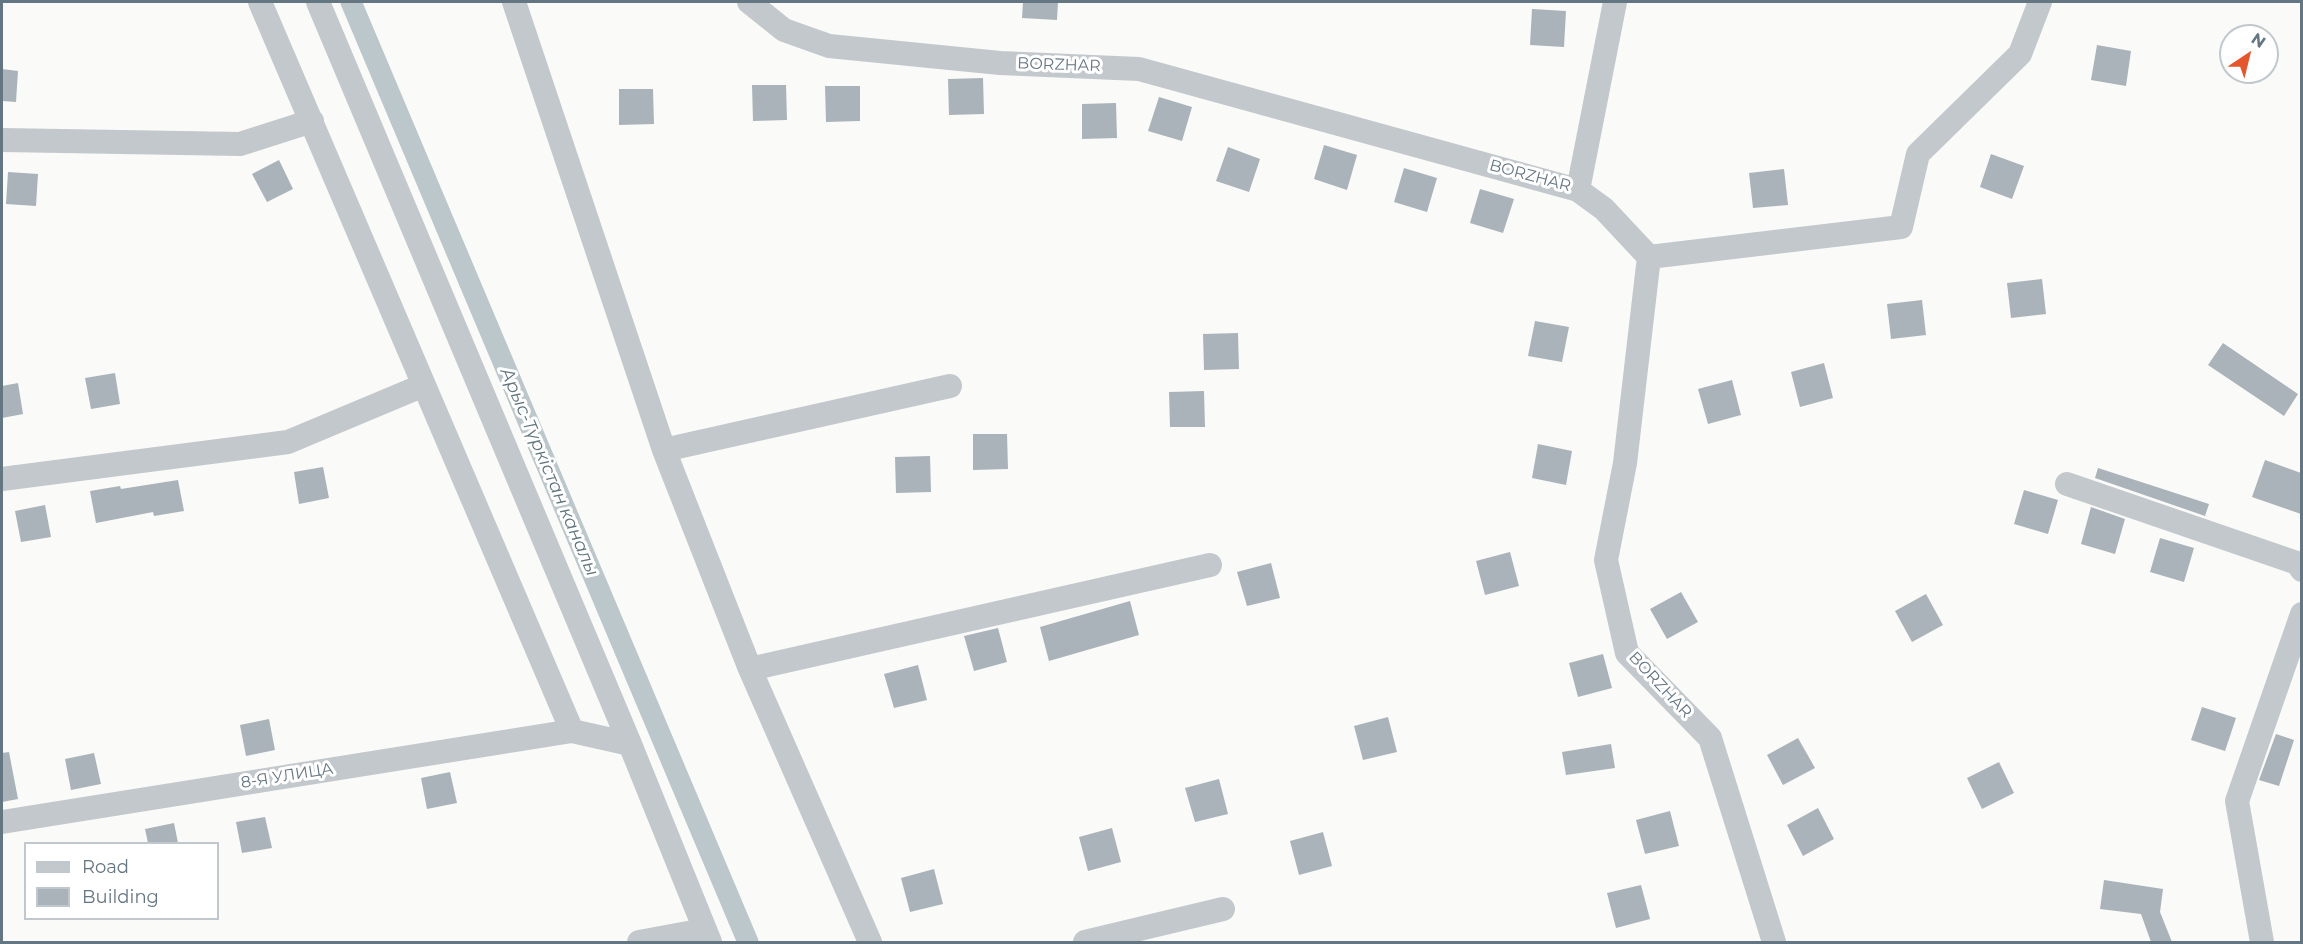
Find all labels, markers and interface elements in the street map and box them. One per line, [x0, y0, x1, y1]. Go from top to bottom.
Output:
north arrow [2219, 24, 2279, 84]
text: N [2248, 29, 2269, 52]
street label: BORZHAR [1017, 54, 1101, 76]
street label: BORZHAR [1487, 156, 1573, 196]
water label: Арыс-Түркістан каналы [495, 365, 603, 579]
street label: BORZHAR [1624, 648, 1696, 722]
street label: 8-Я УЛИЦА [239, 759, 335, 793]
legend [24, 842, 219, 920]
text: Road [82, 856, 129, 878]
text: Building [82, 886, 159, 908]

